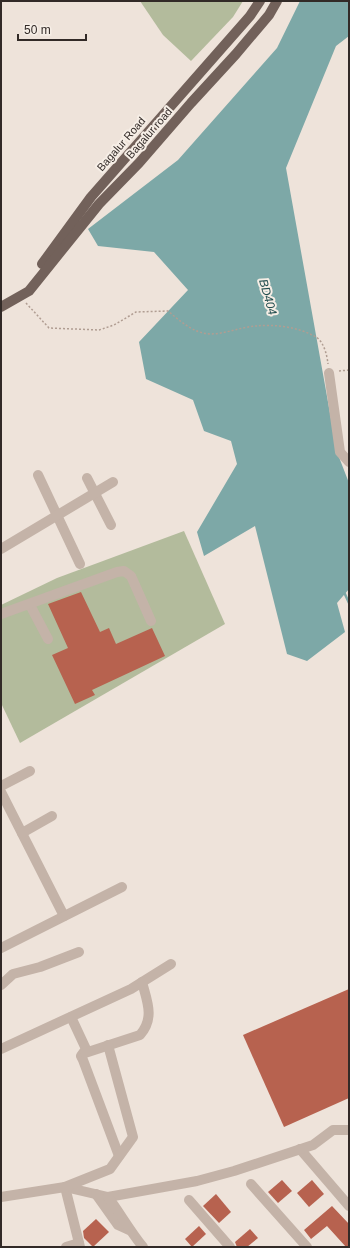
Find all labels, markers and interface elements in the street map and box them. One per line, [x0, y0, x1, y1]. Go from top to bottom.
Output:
scale bar [18, 16, 86, 42]
text: 50 m [24, 23, 51, 37]
street label: Bagalur road [124, 105, 174, 161]
street label: Bagalur Road [94, 115, 148, 173]
water label: BD404 [256, 277, 280, 317]

